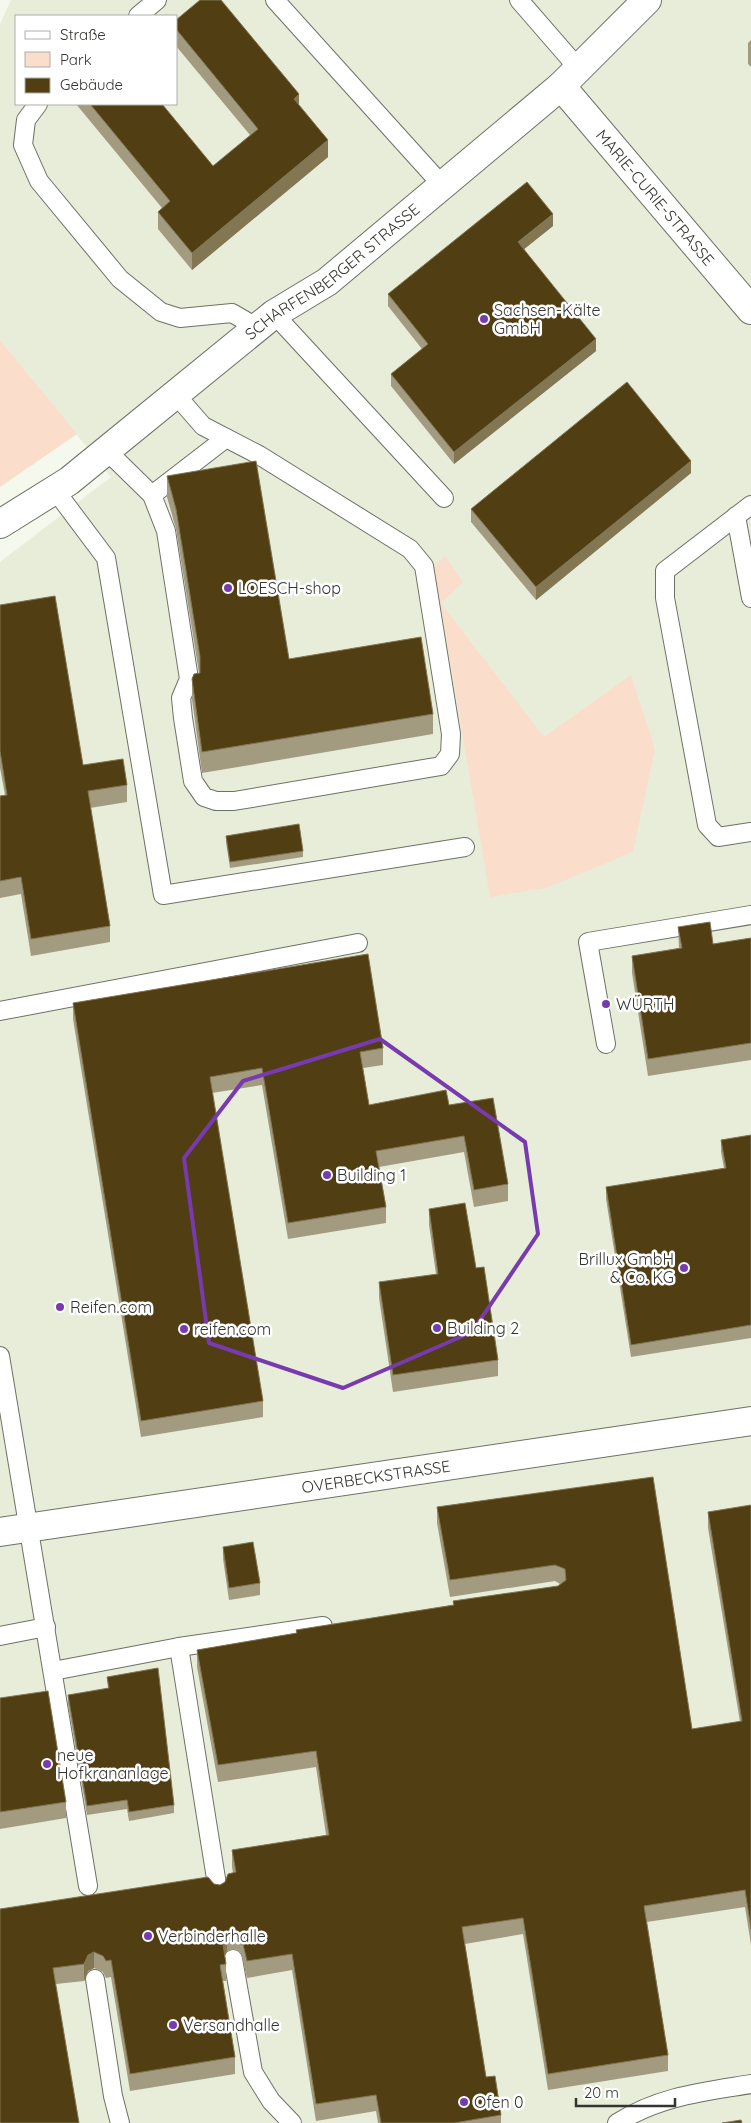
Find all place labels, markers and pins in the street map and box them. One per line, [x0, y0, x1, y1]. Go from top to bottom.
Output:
place label: Sachsen-Kälte GmbH [494, 300, 601, 338]
marker: Sachsen-Kälte GmbH [478, 313, 490, 325]
place label: LOESCH-shop [238, 578, 341, 598]
marker: LOESCH-shop [222, 582, 234, 594]
place label: WÜRTH [616, 994, 675, 1014]
marker: WÜRTH [600, 998, 612, 1010]
place label: Building 1 [337, 1165, 406, 1185]
marker: Building 1 [321, 1169, 333, 1181]
place label: Brillux GmbH & Co. KG [579, 1249, 674, 1287]
marker: Brillux GmbH & Co. KG [678, 1262, 690, 1274]
place label: Reifen.com [70, 1297, 152, 1317]
marker: Reifen.com [54, 1301, 66, 1313]
place label: Building 2 [447, 1318, 519, 1338]
place label: reifen.com [194, 1319, 271, 1339]
marker: Building 2 [431, 1322, 443, 1334]
marker: reifen.com [178, 1323, 190, 1335]
place label: neue Hofkrananlage [57, 1745, 168, 1783]
marker: neue Hofkrananlage [41, 1758, 53, 1770]
place label: Verbinderhalle [158, 1926, 266, 1946]
marker: Verbinderhalle [142, 1930, 154, 1942]
place label: Versandhalle [183, 2015, 280, 2035]
marker: Versandhalle [167, 2019, 179, 2031]
place label: Ofen 0 [474, 2092, 524, 2112]
marker: Ofen 0 [458, 2096, 470, 2108]

